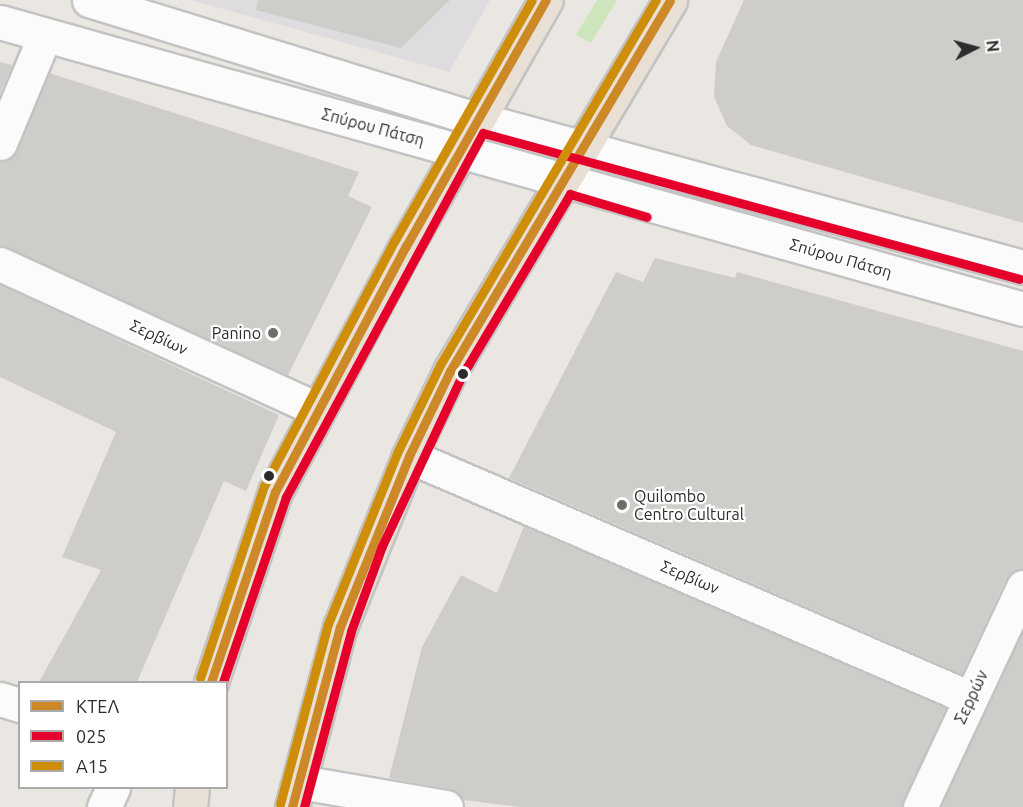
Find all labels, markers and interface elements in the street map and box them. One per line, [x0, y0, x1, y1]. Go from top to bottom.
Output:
north arrow [945, 18, 1005, 78]
text: N [983, 39, 1002, 53]
street label: Σπύρου Πάτση [320, 104, 426, 150]
street label: Σπύρου Πάτση [788, 234, 894, 282]
street label: Σερβίων [127, 315, 191, 359]
place label: Panino [212, 323, 261, 343]
marker: Panino [266, 326, 280, 340]
unlabelled marker [457, 368, 469, 380]
unlabelled marker [263, 470, 275, 482]
place label: Quilombo Centro Cultural [634, 486, 744, 524]
marker: Quilombo Centro Cultural [615, 498, 629, 512]
street label: Σερβίων [658, 556, 722, 598]
street label: Σερρών [950, 667, 992, 727]
legend [18, 681, 228, 789]
text: ΚΤΕΛ [76, 696, 119, 716]
text: 025 [76, 726, 106, 746]
text: Α15 [76, 756, 108, 776]

